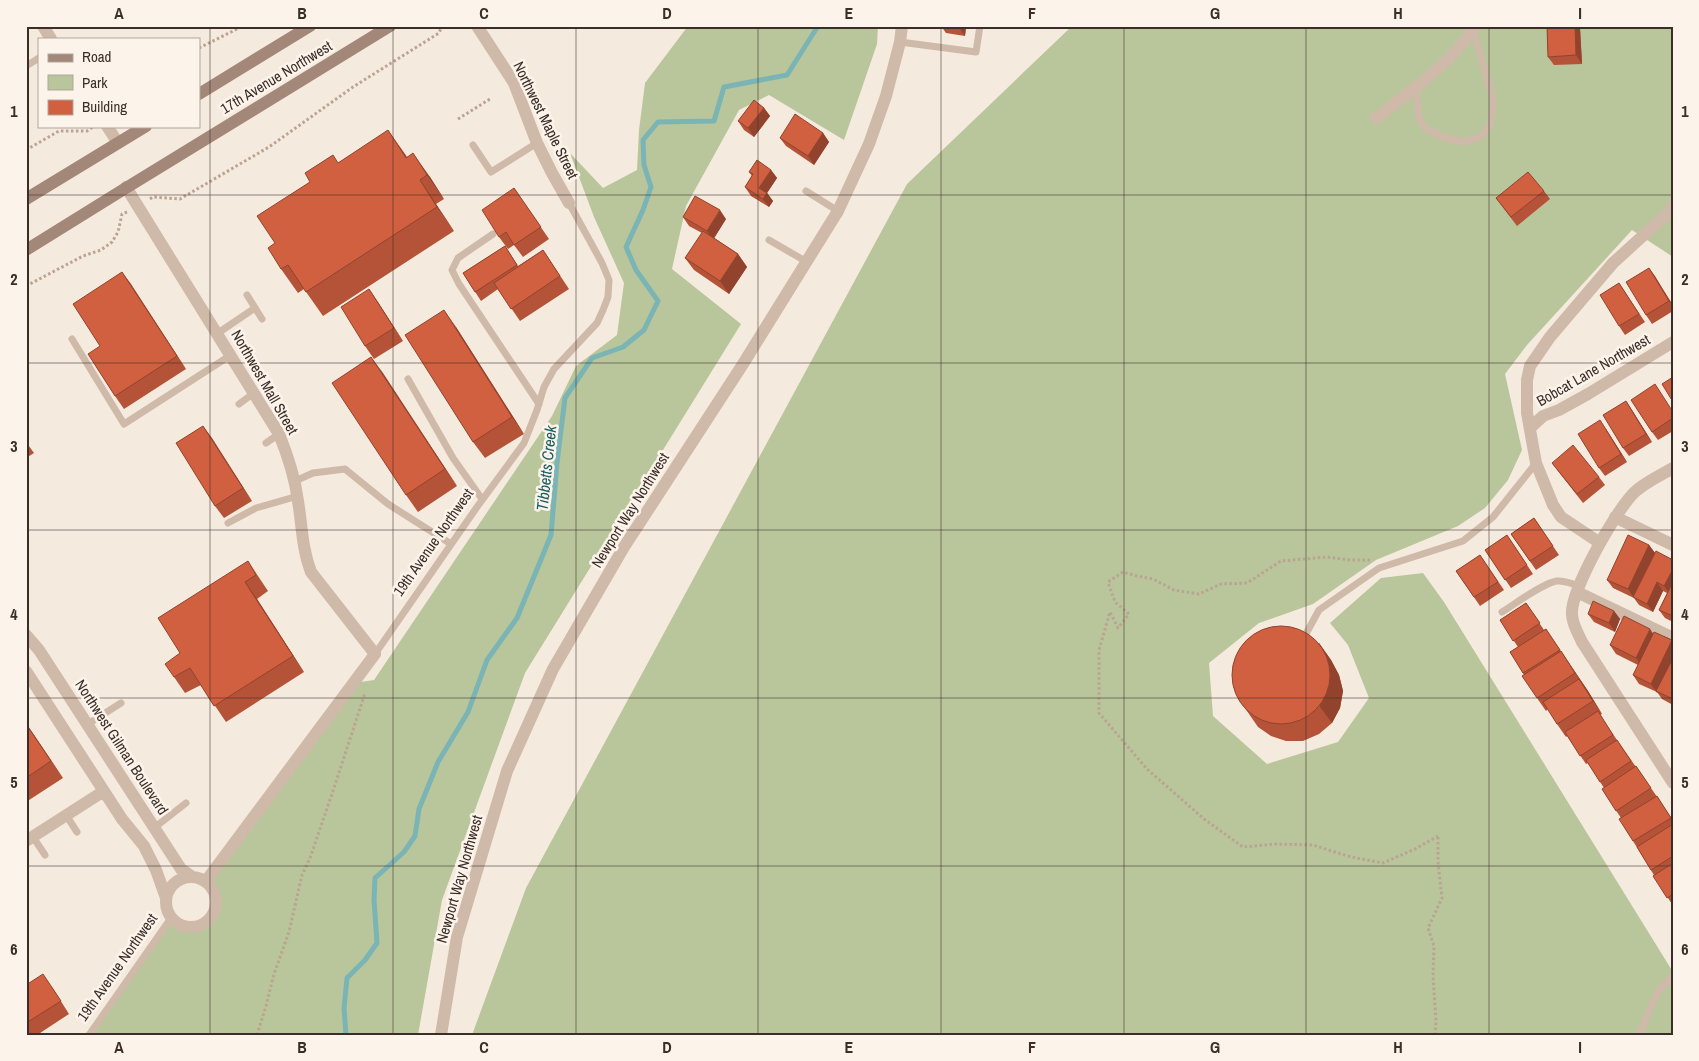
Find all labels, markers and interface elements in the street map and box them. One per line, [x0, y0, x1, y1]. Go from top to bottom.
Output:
text: A [114, 2, 124, 24]
text: B [297, 2, 307, 24]
text: C [479, 2, 489, 24]
text: D [662, 2, 672, 24]
text: E [845, 2, 854, 24]
text: F [1028, 2, 1036, 24]
text: G [1210, 2, 1220, 24]
text: H [1393, 2, 1403, 24]
text: I [1578, 2, 1582, 24]
street label: 17th Avenue Northwest [216, 35, 336, 119]
legend [38, 38, 200, 128]
text: Road [82, 46, 111, 67]
street label: Northwest Maple Street [508, 58, 584, 183]
text: Park [82, 72, 108, 93]
text: Building [82, 96, 127, 117]
text: 1 [10, 100, 18, 122]
text: 1 [1681, 100, 1689, 122]
text: 2 [10, 268, 18, 290]
text: 2 [1681, 268, 1689, 290]
street label: Northwest Mall Street [227, 326, 304, 439]
street label: Bobcat Lane Northwest [1532, 329, 1654, 411]
water label: Tibbetts Creek [531, 424, 561, 512]
text: 3 [10, 435, 18, 457]
text: 3 [1681, 435, 1689, 457]
street label: Newport Way Northwest [586, 448, 674, 572]
street label: 19th Avenue Northwest [388, 483, 478, 600]
text: 4 [10, 603, 18, 625]
text: 4 [1681, 603, 1689, 625]
street label: Northwest Gilman Boulevard [70, 675, 174, 819]
text: 5 [10, 771, 18, 793]
text: 5 [1681, 771, 1689, 793]
street label: Newport Way Northwest [431, 812, 487, 945]
street label: 19th Avenue Northwest [72, 908, 162, 1025]
text: 6 [10, 938, 18, 960]
text: 6 [1681, 938, 1689, 960]
text: A [114, 1036, 124, 1058]
text: B [297, 1036, 307, 1058]
text: C [479, 1036, 489, 1058]
text: D [662, 1036, 672, 1058]
text: E [845, 1036, 854, 1058]
text: F [1028, 1036, 1036, 1058]
text: G [1210, 1036, 1220, 1058]
text: H [1393, 1036, 1403, 1058]
text: I [1578, 1036, 1582, 1058]

